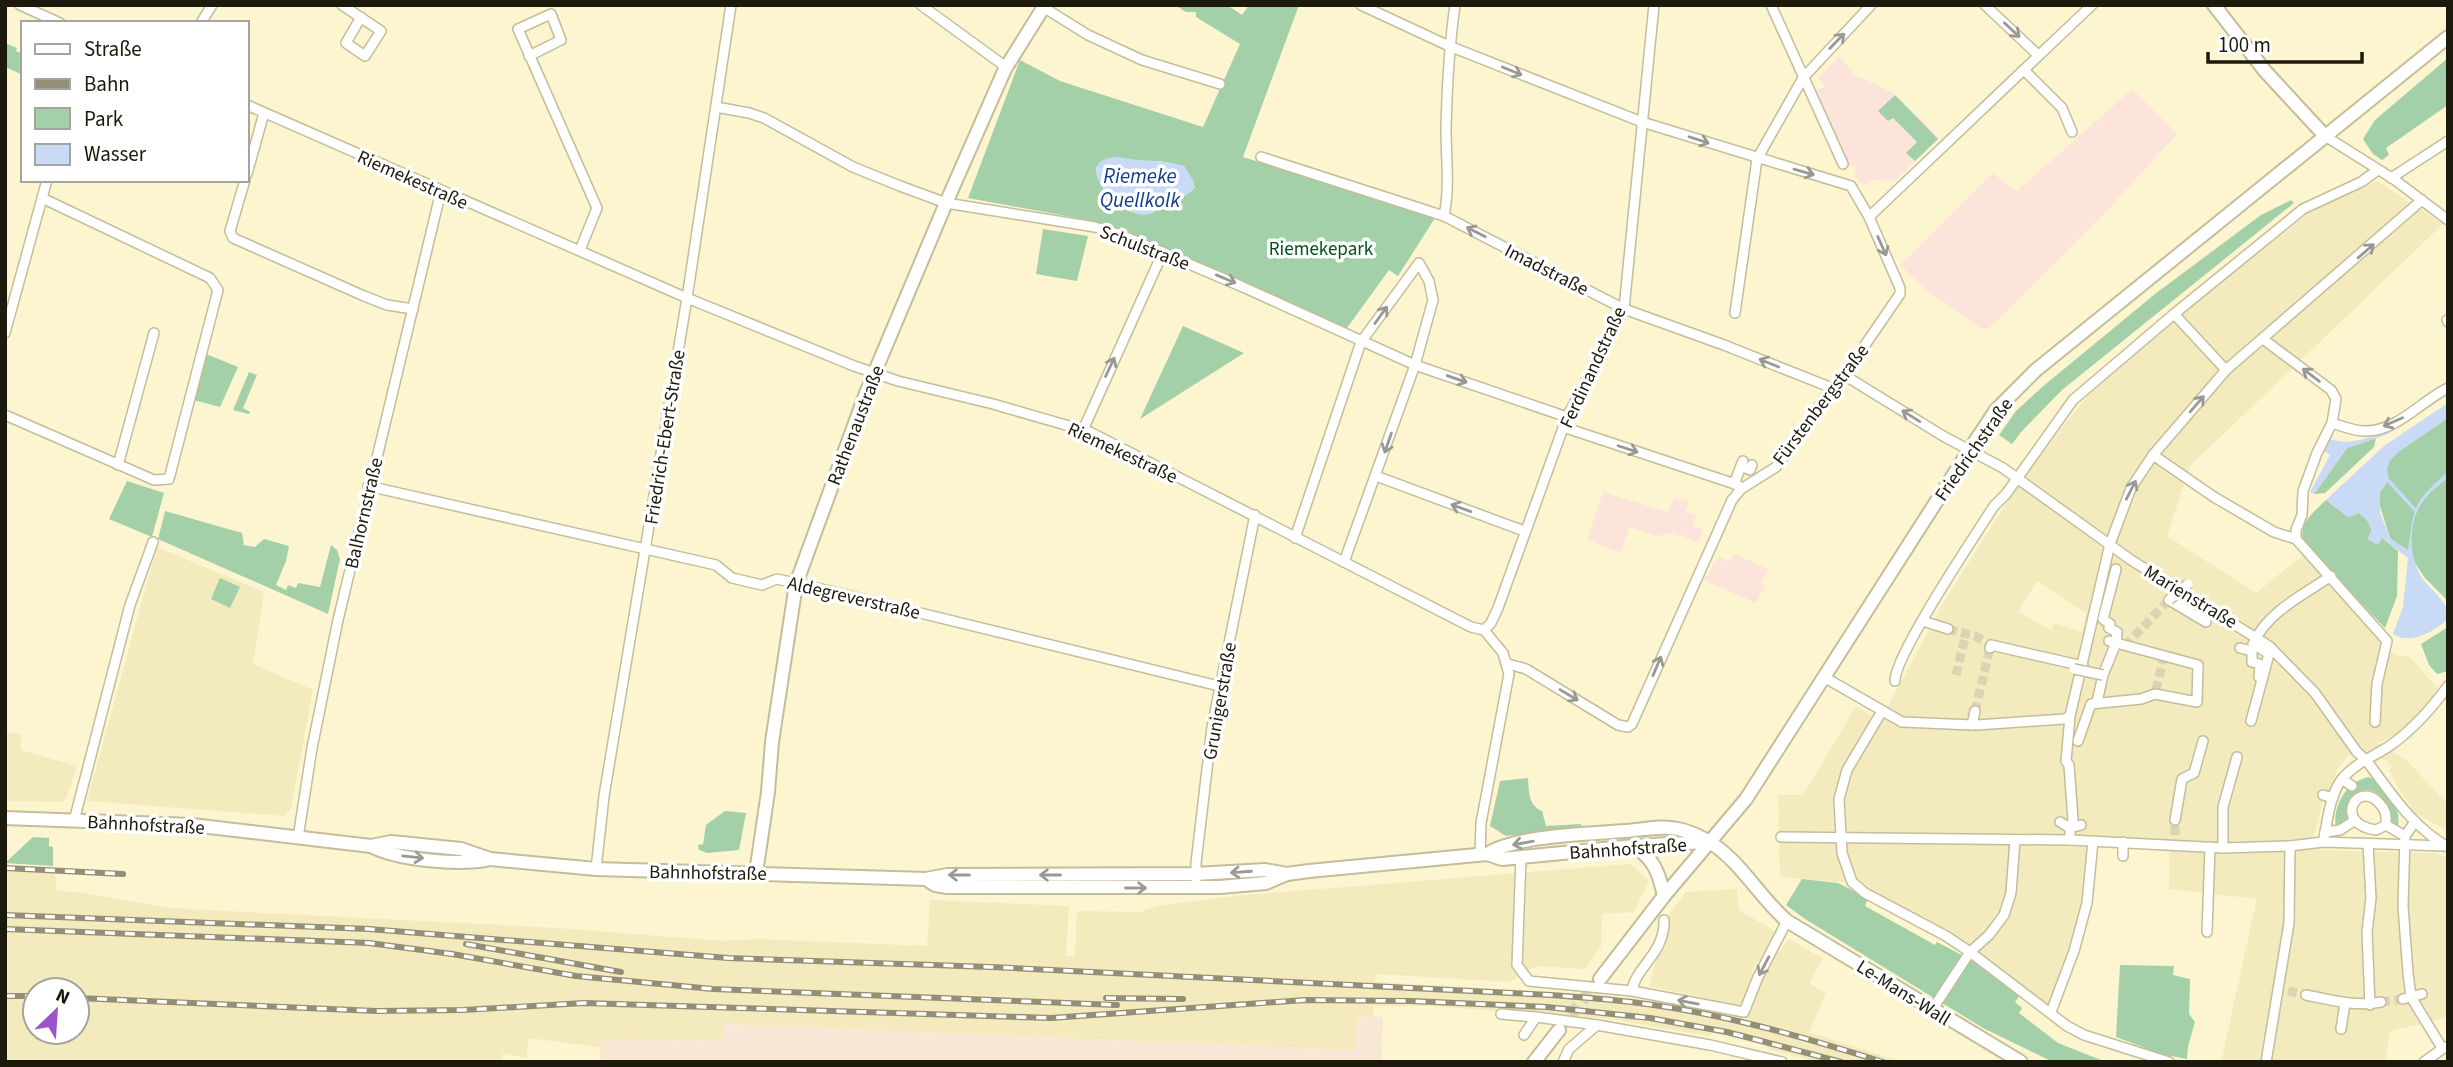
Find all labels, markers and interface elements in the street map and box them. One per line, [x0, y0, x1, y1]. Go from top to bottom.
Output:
legend [21, 21, 248, 182]
scale bar [2208, 21, 2362, 65]
one-way arrow [2003, 22, 2020, 39]
text: 100 m [2218, 30, 2271, 60]
one-way arrow [1828, 33, 1845, 50]
text: Straße [84, 34, 142, 64]
one-way arrow [1501, 66, 1522, 79]
text: Bahn [84, 69, 130, 99]
text: Park [84, 104, 124, 134]
one-way arrow [1688, 135, 1710, 147]
text: Wasser [84, 139, 147, 169]
street label: Riemekestraße [353, 144, 472, 217]
water label: Riemeke Quellkolk [1100, 161, 1181, 215]
one-way arrow [1793, 167, 1815, 180]
street label: Schulstraße [1096, 219, 1193, 278]
one-way arrow [1466, 225, 1487, 239]
one-way arrow [1876, 235, 1889, 256]
park label: Riemekepark [1269, 236, 1374, 263]
street label: Imadstraße [1500, 238, 1593, 303]
one-way arrow [2356, 243, 2374, 259]
one-way arrow [1215, 274, 1236, 287]
street label: Ferdinandstraße [1553, 302, 1633, 433]
one-way arrow [1374, 306, 1388, 325]
street label: Fürstenbergstraße [1767, 339, 1876, 471]
street label: Friedrich-Ebert-Straße [638, 348, 693, 527]
one-way arrow [1758, 355, 1780, 368]
one-way arrow [1104, 357, 1117, 378]
street label: Rathenaustraße [821, 362, 892, 489]
one-way arrow [2302, 367, 2321, 382]
one-way arrow [1446, 374, 1468, 386]
street label: Friedrichstraße [1929, 393, 2020, 507]
one-way arrow [2189, 395, 2205, 413]
one-way arrow [1901, 408, 1921, 422]
street label: Riemekestraße [1063, 416, 1182, 491]
one-way arrow [2383, 416, 2404, 429]
one-way arrow [1381, 432, 1393, 454]
one-way arrow [1616, 444, 1638, 456]
street label: Balhornstraße [339, 455, 390, 572]
one-way arrow [2125, 480, 2139, 501]
one-way arrow [1450, 500, 1472, 513]
street label: Marienstraße [2138, 559, 2242, 636]
street label: Aldegreverstraße [785, 570, 923, 627]
street label: Grunigerstraße [1197, 640, 1244, 762]
one-way arrow [1651, 656, 1664, 677]
one-way arrow [1558, 688, 1578, 702]
street label: Bahnhofstraße [86, 809, 205, 842]
street label: Bahnhofstraße [1568, 832, 1688, 867]
one-way arrow [1512, 837, 1535, 850]
one-way arrow [402, 851, 424, 864]
street label: Bahnhofstraße [649, 859, 767, 888]
one-way arrow [1231, 866, 1253, 879]
one-way arrow [948, 868, 971, 882]
one-way arrow [1039, 868, 1062, 882]
one-way arrow [1124, 881, 1147, 895]
street label: Le-Mans-Wall [1851, 954, 1955, 1033]
one-way arrow [1757, 955, 1771, 975]
north arrow [21, 976, 91, 1046]
text: N [51, 982, 74, 1012]
one-way arrow [1677, 995, 1700, 1008]

